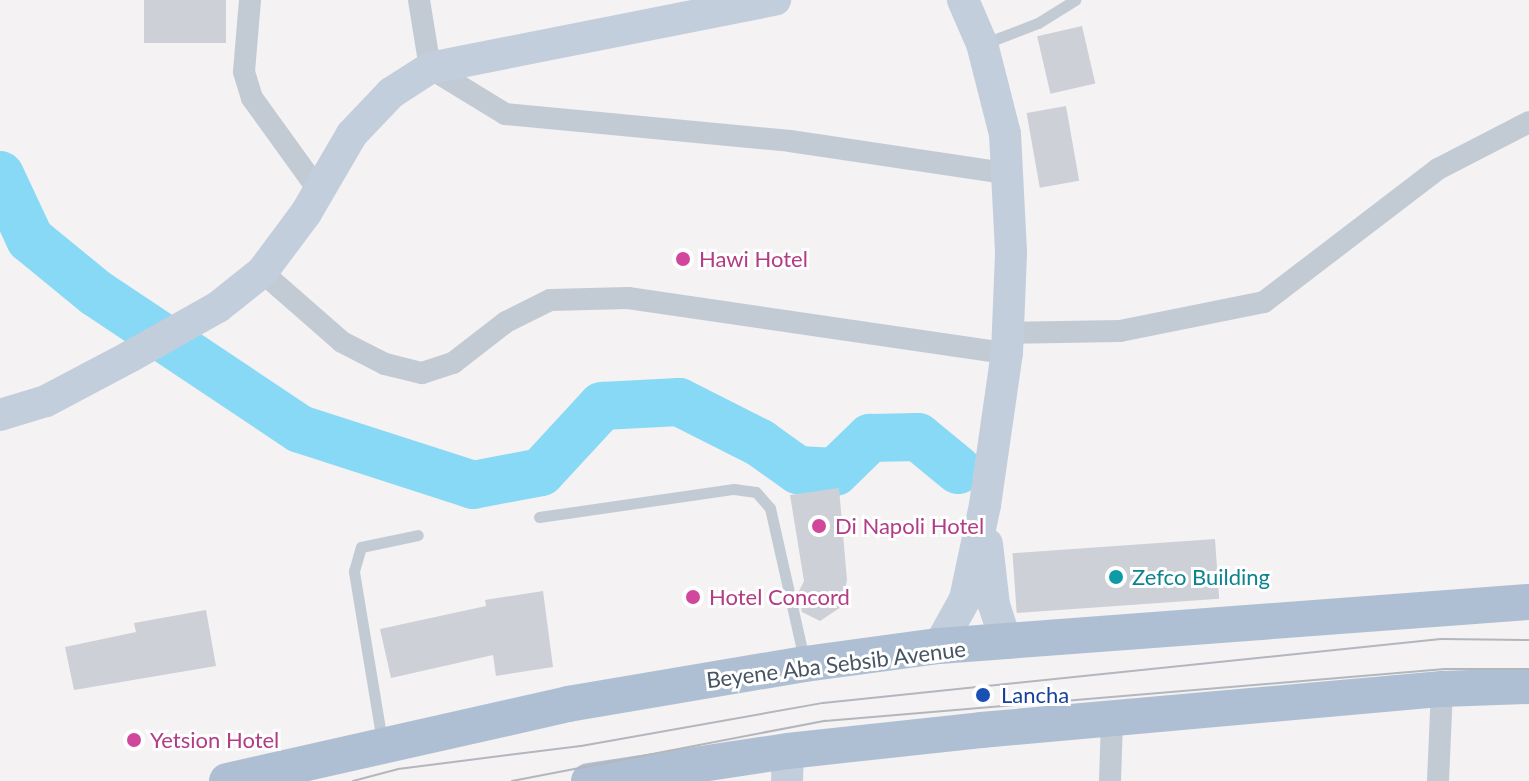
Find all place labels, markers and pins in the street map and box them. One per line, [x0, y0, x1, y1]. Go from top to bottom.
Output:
place label: Hawi Hotel [699, 246, 808, 272]
marker: Hawi Hotel [674, 250, 692, 268]
place label: Di Napoli Hotel [835, 513, 984, 539]
marker: Di Napoli Hotel [810, 517, 828, 535]
place label: Zefco Building [1132, 564, 1270, 590]
marker: Zefco Building [1107, 568, 1125, 586]
place label: Hotel Concord [709, 584, 850, 610]
marker: Hotel Concord [684, 588, 702, 606]
place label: Lancha [1001, 682, 1069, 708]
marker: Lancha [972, 684, 994, 706]
place label: Yetsion Hotel [150, 727, 279, 753]
marker: Yetsion Hotel [125, 731, 143, 749]

